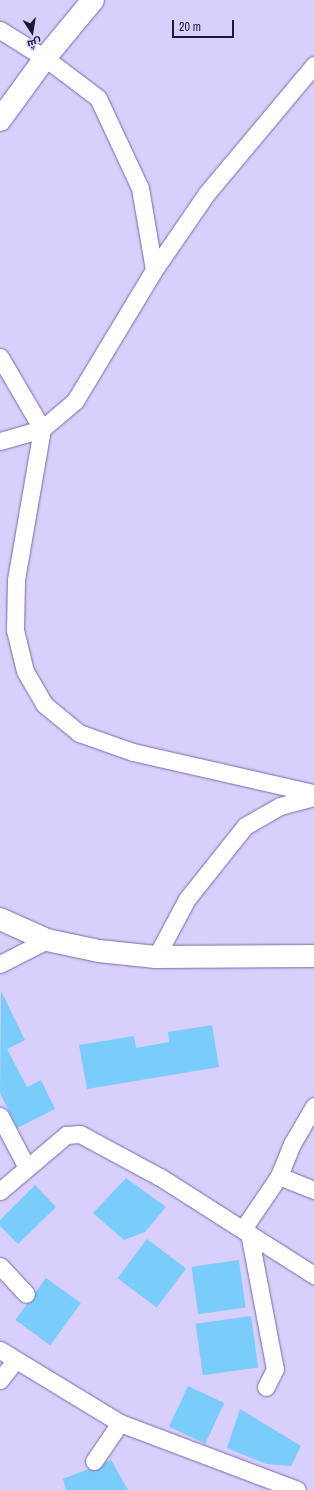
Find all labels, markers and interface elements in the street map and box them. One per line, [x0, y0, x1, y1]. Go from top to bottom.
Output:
north arrow [12, 12, 52, 52]
scale bar [174, 12, 236, 38]
text: 20 m [179, 19, 201, 35]
text: ش [26, 35, 43, 52]

